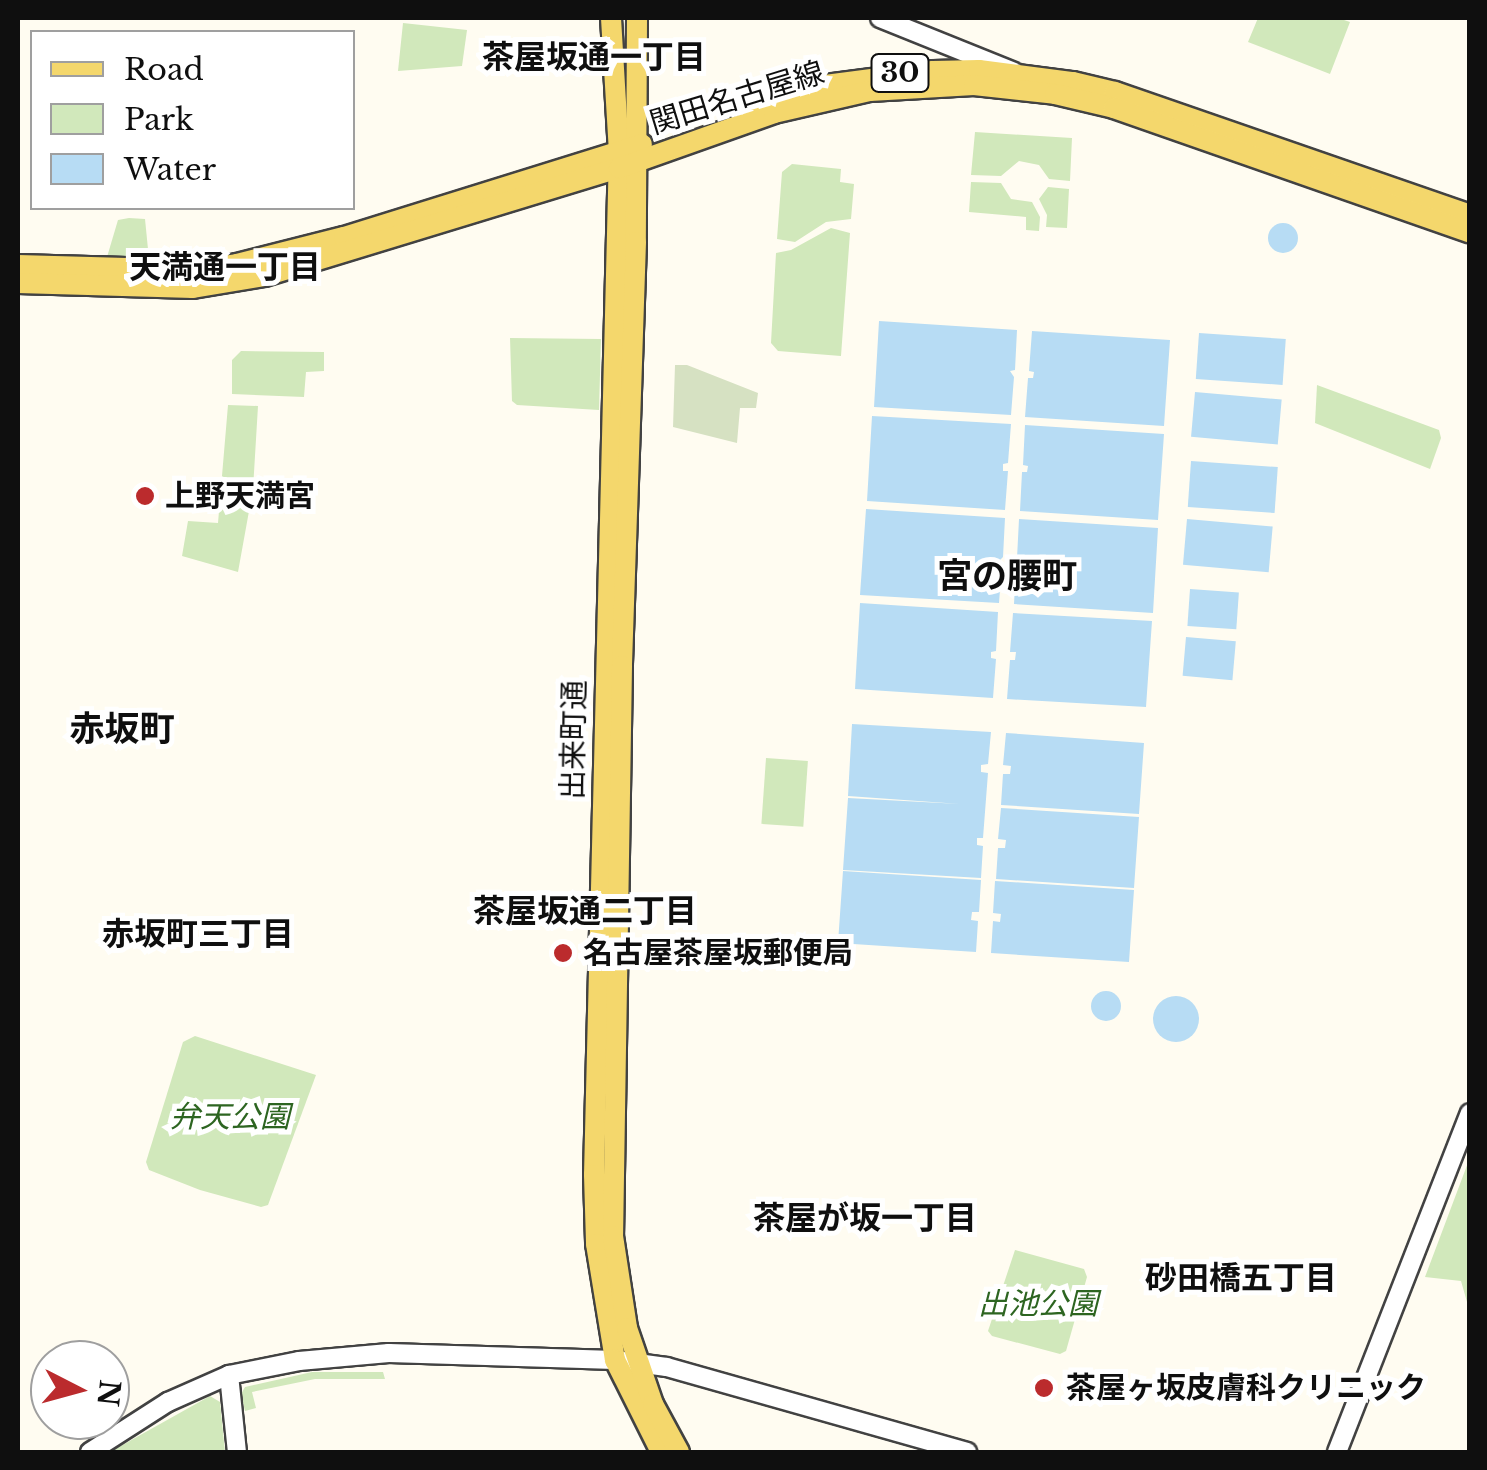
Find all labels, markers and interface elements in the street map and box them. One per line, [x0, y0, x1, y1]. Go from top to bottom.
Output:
legend [30, 30, 355, 210]
district label: 茶屋坂通一丁目 [482, 38, 706, 76]
road number: 30 [870, 50, 930, 96]
text: Road [124, 51, 204, 88]
street label: 関田名古屋線 [646, 54, 828, 142]
text: Park [124, 101, 194, 138]
text: Water [124, 151, 216, 188]
district label: 天満通一丁目 [129, 248, 321, 286]
place label: 上野天満宮 [165, 478, 315, 514]
marker: 上野天満宮 [134, 485, 156, 507]
district label: 宮の腰町 [937, 555, 1077, 597]
street label: 出来町通 [555, 680, 593, 800]
district label: 赤坂町 [70, 708, 174, 750]
district label: 茶屋坂通二丁目 [473, 892, 697, 930]
district label: 赤坂町三丁目 [102, 915, 294, 953]
place label: 名古屋茶屋坂郵便局 [583, 935, 853, 971]
marker: 名古屋茶屋坂郵便局 [552, 942, 574, 964]
park label: 弁天公園 [170, 1099, 290, 1135]
district label: 茶屋が坂一丁目 [753, 1199, 977, 1237]
district label: 砂田橋五丁目 [1145, 1259, 1337, 1297]
park label: 出池公園 [978, 1286, 1098, 1322]
north arrow [30, 1340, 130, 1440]
place label: 茶屋ヶ坂皮膚科クリニック [1066, 1370, 1426, 1406]
marker: 茶屋ヶ坂皮膚科クリニック [1031, 1375, 1057, 1401]
text: N [90, 1378, 127, 1408]

